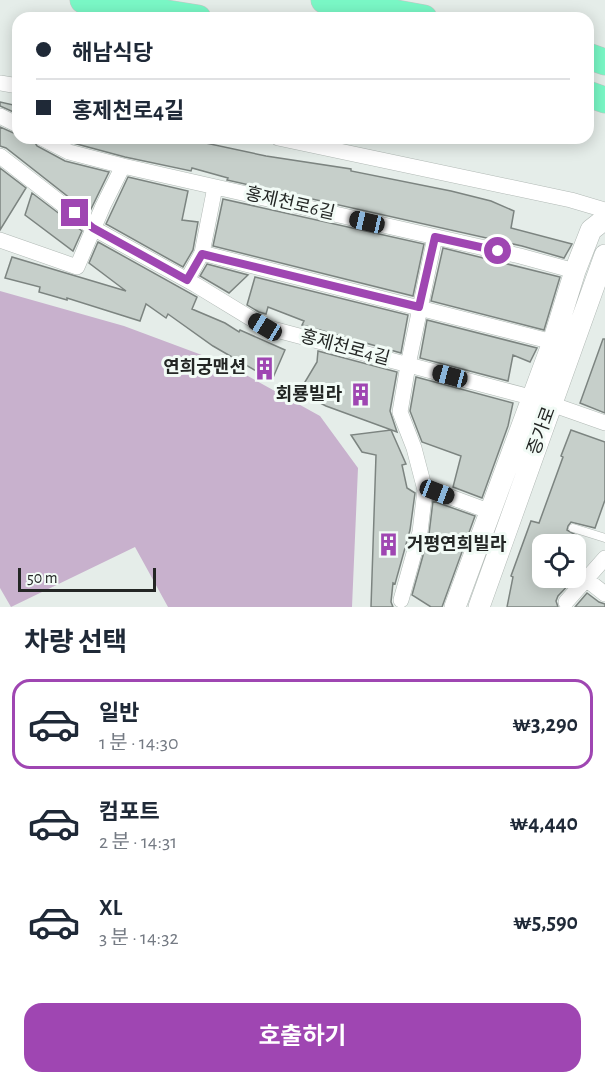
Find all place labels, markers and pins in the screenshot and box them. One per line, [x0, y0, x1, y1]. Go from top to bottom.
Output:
building icon: 연희궁맨션 [251, 355, 277, 381]
place label: 연희궁맨션 [163, 358, 246, 377]
building icon: 회룡빌라 [347, 382, 373, 408]
place label: 회룡빌라 [276, 385, 342, 404]
building icon: 거평연희빌라 [376, 532, 402, 558]
place label: 거평연희빌라 [407, 535, 507, 554]

